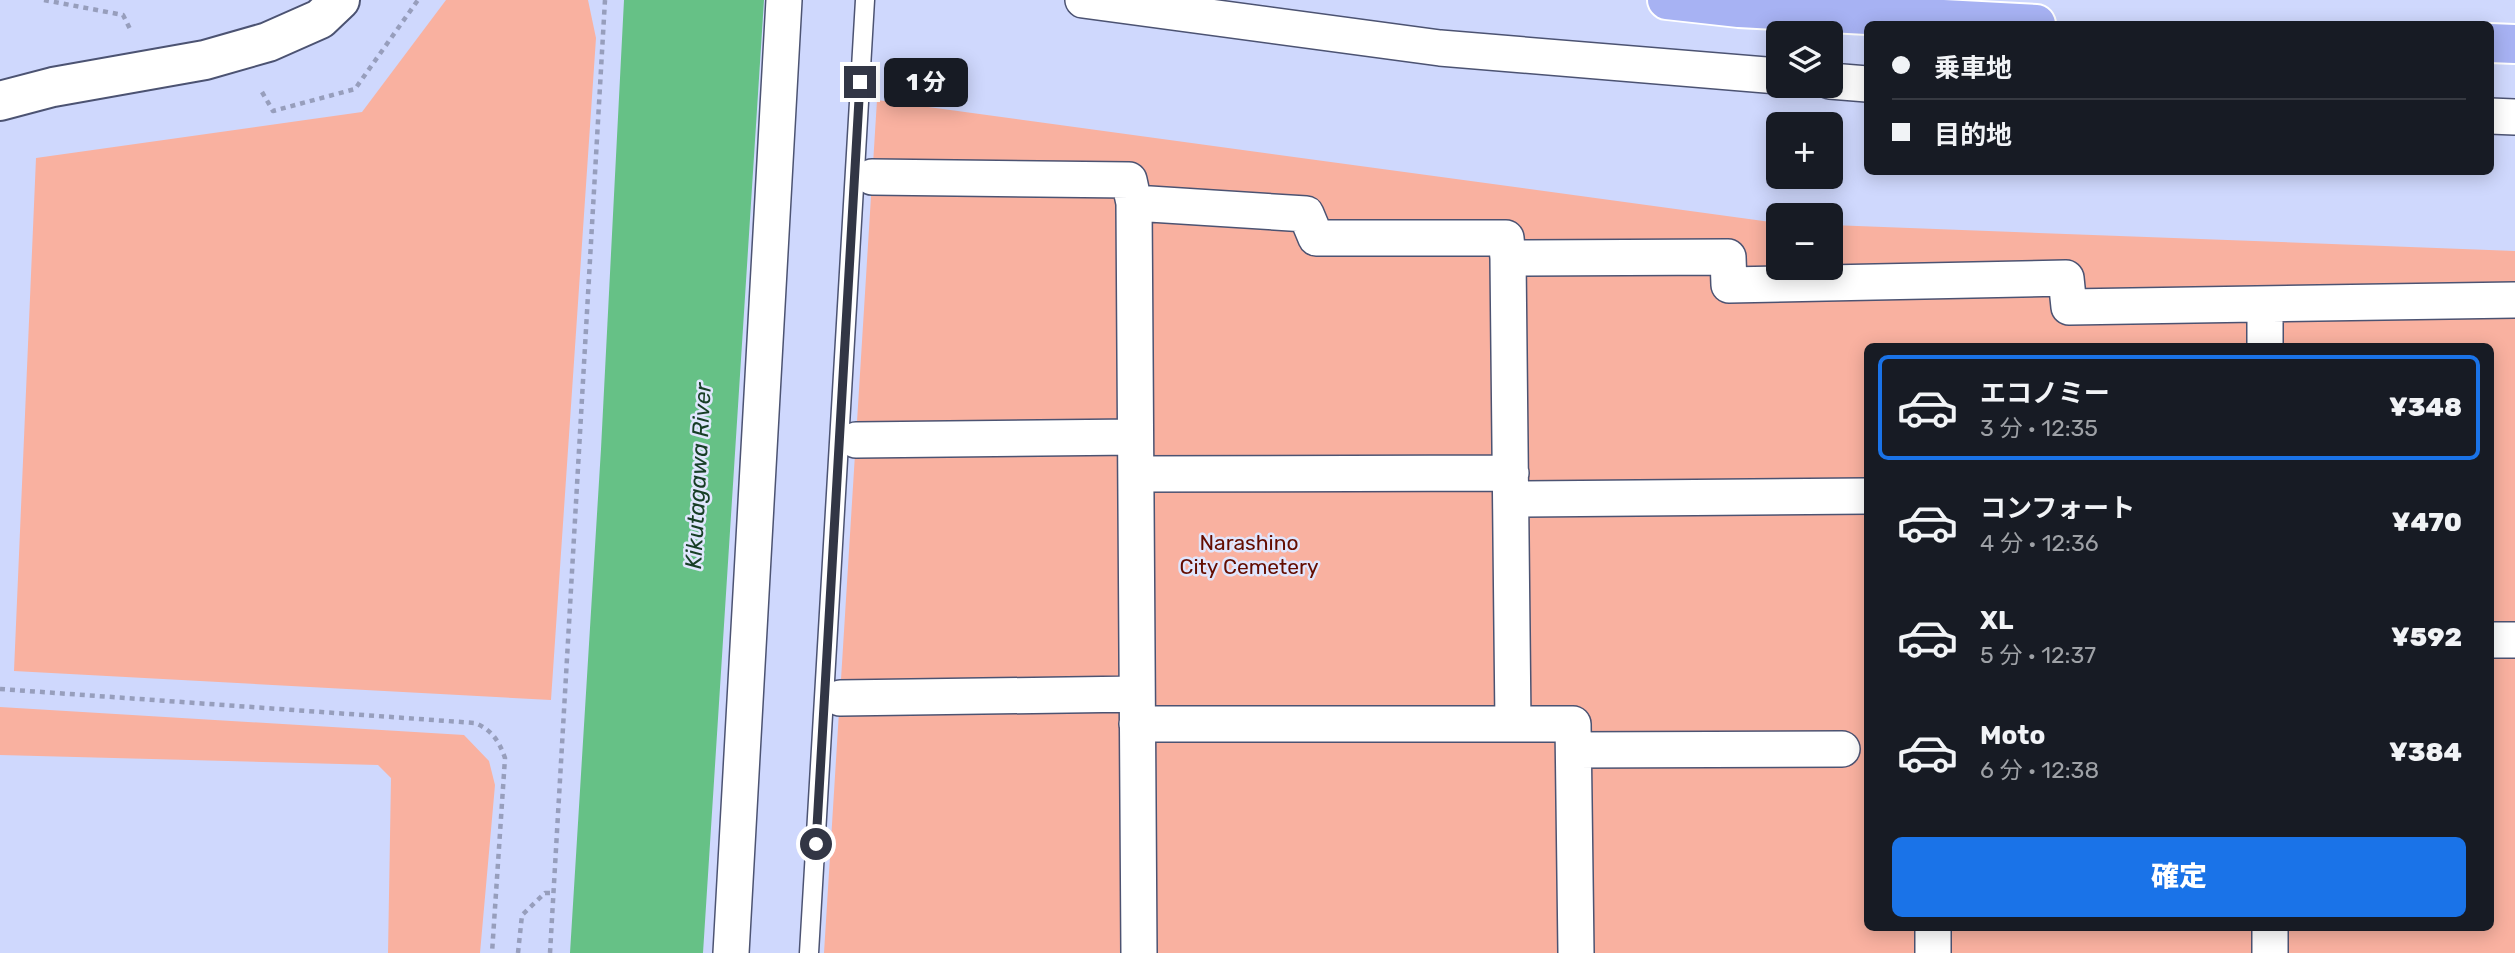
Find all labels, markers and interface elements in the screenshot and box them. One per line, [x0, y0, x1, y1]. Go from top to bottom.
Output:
map controls [1766, 21, 1843, 280]
button: layers [1766, 21, 1843, 98]
text: 乗車地 [1934, 53, 2012, 84]
callout: 1 分 [884, 57, 968, 106]
route end [844, 66, 876, 98]
text: 1 分 [906, 68, 946, 96]
button: + [1766, 112, 1843, 189]
text: 目的地 [1934, 120, 2012, 151]
button: − [1766, 203, 1843, 280]
icon: car [1896, 376, 1959, 439]
text: エコノミー [1980, 378, 2110, 409]
water label: Kikutagawa River [679, 381, 717, 570]
text: ¥348 [2389, 392, 2462, 423]
text: 3 分 · 12:35 [1980, 414, 2098, 442]
icon: car [1896, 491, 1959, 554]
text: コンフォート [1980, 493, 2135, 524]
text: ¥470 [2392, 507, 2462, 538]
text: 4 分 · 12:36 [1980, 529, 2099, 557]
park label: Narashino City Cemetery [1179, 530, 1319, 579]
text: XL [1980, 605, 2013, 636]
icon: car [1896, 606, 1959, 669]
text: ¥592 [2391, 622, 2462, 653]
text: 5 分 · 12:37 [1980, 641, 2096, 669]
text: Moto [1980, 720, 2045, 751]
icon: car [1896, 721, 1959, 784]
text: ¥384 [2389, 737, 2462, 768]
text: 6 分 · 12:38 [1980, 756, 2099, 784]
route start [800, 828, 832, 860]
button: 確定 [1892, 837, 2466, 917]

